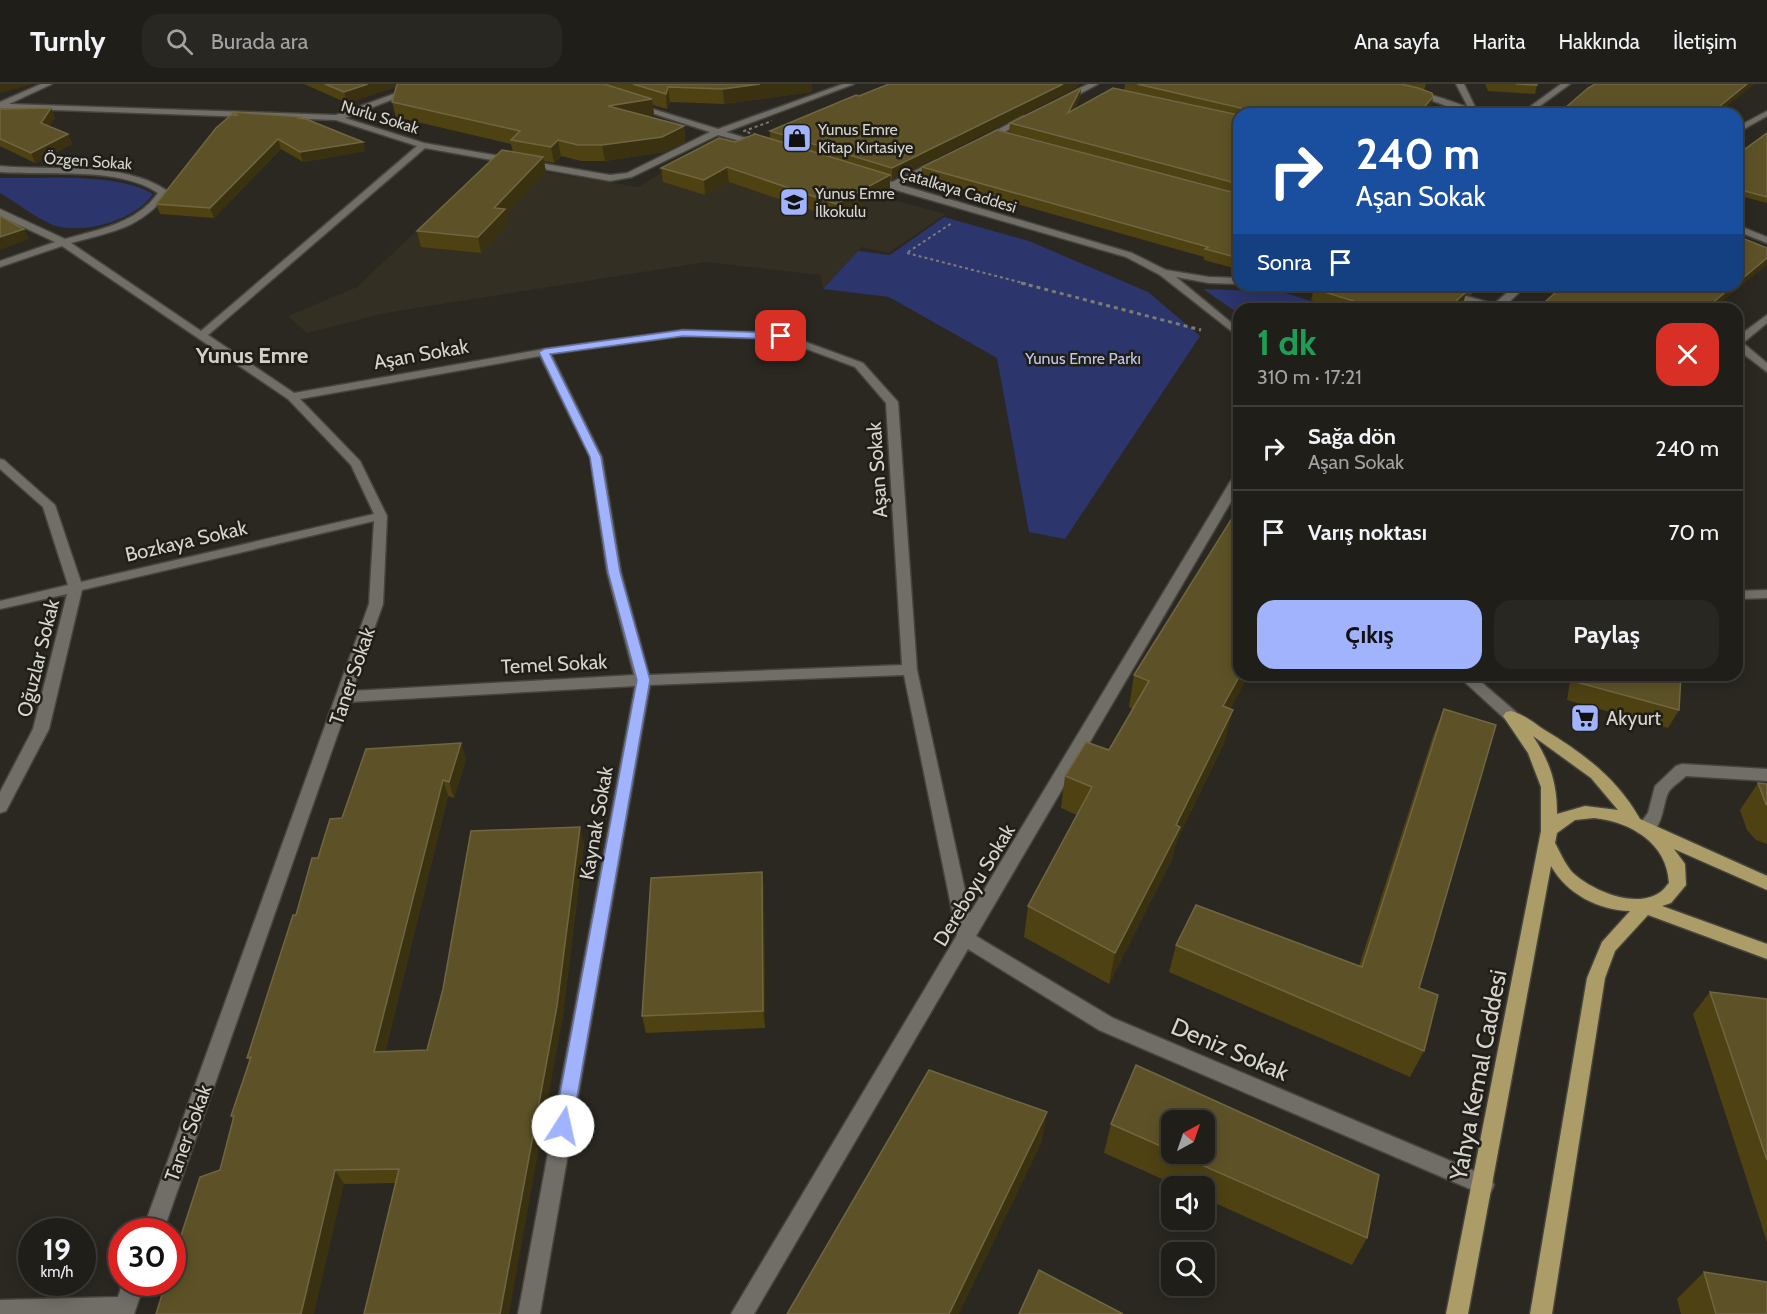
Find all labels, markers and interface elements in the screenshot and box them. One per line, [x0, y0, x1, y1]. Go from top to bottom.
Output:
search box [142, 14, 562, 68]
text: Turnly [30, 24, 106, 58]
icon: search [163, 25, 196, 58]
text: Burada ara [211, 28, 308, 55]
text: Ana sayfa [1354, 29, 1440, 54]
text: Harita [1473, 29, 1525, 54]
text: Hakkında [1558, 29, 1640, 54]
text: İletişim [1673, 29, 1737, 54]
street label: Nurlu Sokak [339, 96, 422, 138]
place label: Yunus Emre Kitap Kırtasiye [817, 120, 913, 157]
shop icon: Yunus Emre Kitap Kırtasiye [781, 122, 813, 154]
text: 240 m [1356, 128, 1480, 180]
icon: right [1257, 132, 1335, 210]
street label: Özgen Sokak [43, 148, 134, 174]
street label: Çatalkaya Caddesi [897, 163, 1019, 217]
text: Aşan Sokak [1356, 180, 1486, 213]
place label: Yunus Emre İlkokulu [814, 184, 895, 221]
school or university icon: Yunus Emre İlkokulu [778, 186, 810, 218]
icon: arrive [1324, 246, 1357, 279]
text: Sonra [1257, 249, 1312, 276]
pin [755, 310, 806, 361]
icon: arrive [764, 319, 797, 352]
text: 1 dk [1257, 320, 1316, 364]
button: close [1656, 323, 1719, 386]
street label: Aşan Sokak [372, 334, 470, 374]
district label: Yunus Emre [195, 342, 308, 369]
park label: Yunus Emre Parkı [1024, 349, 1141, 368]
text: 310 m · 17:21 [1257, 365, 1362, 389]
street label: Aşan Sokak [862, 421, 892, 519]
text: Sağa dön [1308, 423, 1396, 450]
icon: right [1257, 432, 1290, 465]
text: 240 m [1655, 435, 1719, 462]
text: Aşan Sokak [1308, 450, 1404, 474]
street label: Bozkaya Sokak [123, 515, 249, 567]
icon: arrive [1257, 516, 1290, 549]
text: Varış noktası [1308, 519, 1427, 546]
text: 70 m [1669, 519, 1719, 546]
street label: Oğuzlar Sokak [12, 597, 64, 719]
button: Çıkış [1257, 600, 1482, 669]
button: Paylaş [1494, 600, 1719, 669]
street label: Taner Sokak [324, 624, 380, 728]
street label: Temel Sokak [500, 649, 608, 679]
supermarket icon: Akyurt [1569, 702, 1601, 734]
place label: Akyurt [1606, 706, 1661, 730]
street label: Kaynak Sokak [574, 764, 618, 882]
street label: Dereboyu Sokak [928, 820, 1020, 950]
street label: Yahya Kemal Caddesi [1443, 967, 1513, 1184]
street label: Deniz Sokak [1167, 1011, 1293, 1087]
street label: Taner Sokak [159, 1081, 217, 1185]
position arrow [531, 1094, 595, 1158]
north arrow [1161, 1110, 1215, 1164]
map controls [1161, 1110, 1215, 1296]
button: sound [1161, 1176, 1215, 1230]
speed limit sign: 30 [108, 1218, 186, 1296]
text: 19 [43, 1231, 71, 1268]
button: search [1161, 1242, 1215, 1296]
text: km/h [41, 1263, 73, 1281]

